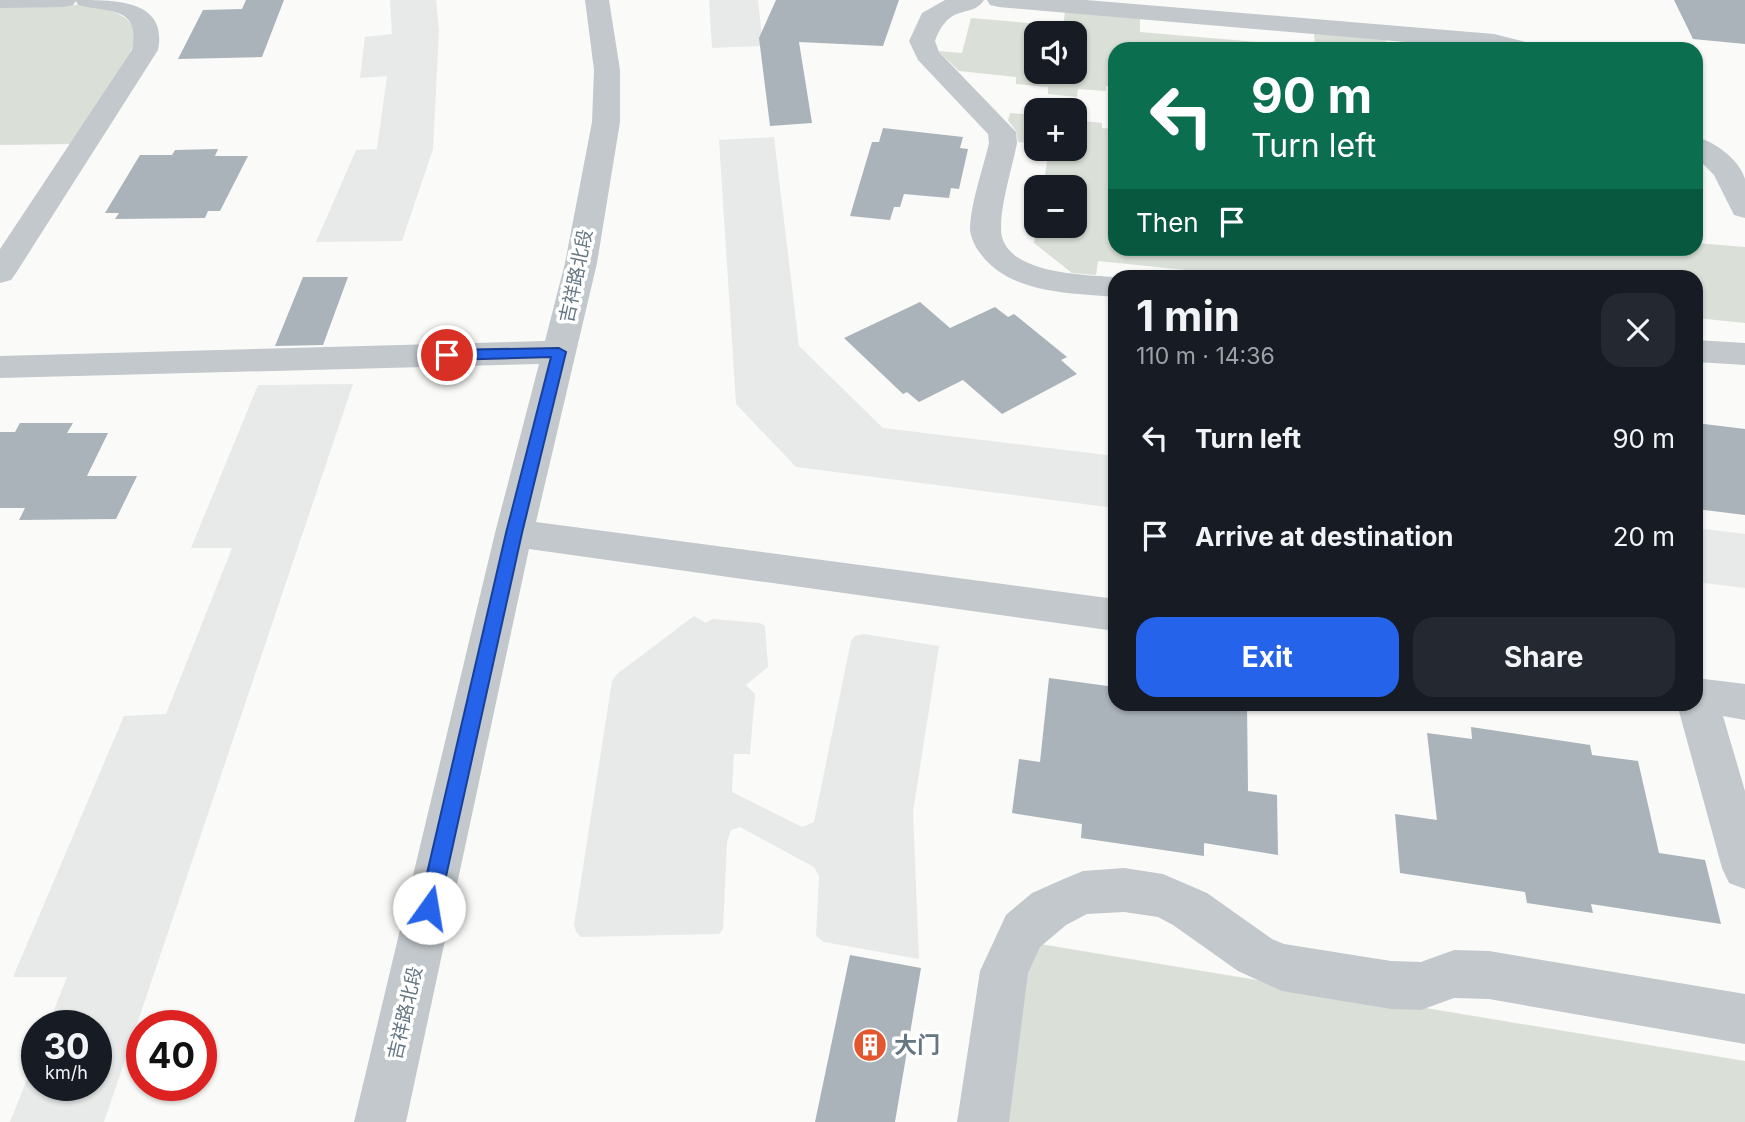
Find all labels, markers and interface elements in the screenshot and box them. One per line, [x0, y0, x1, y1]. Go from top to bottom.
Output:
map controls [1024, 21, 1087, 238]
button: sound [1024, 21, 1087, 84]
text: 90 m [1251, 66, 1372, 125]
icon: left [1136, 70, 1227, 161]
button: + [1024, 98, 1087, 161]
text: Turn left [1251, 126, 1376, 165]
button: − [1024, 175, 1087, 238]
icon: arrive [1213, 203, 1251, 241]
text: Then [1136, 207, 1199, 238]
street label: 吉祥路北段 [555, 227, 597, 325]
text: 1 min [1136, 290, 1240, 341]
button: close [1601, 293, 1675, 367]
pin [417, 325, 477, 385]
icon: arrive [428, 336, 466, 374]
text: 110 m · 14:36 [1136, 342, 1275, 370]
icon: left [1136, 419, 1174, 457]
text: Turn left [1195, 423, 1301, 454]
text: 90 m [1612, 423, 1675, 454]
icon: arrive [1136, 517, 1174, 555]
text: Arrive at destination [1195, 521, 1454, 552]
text: 20 m [1613, 521, 1675, 552]
button: Exit [1136, 617, 1399, 697]
button: Share [1413, 617, 1675, 697]
position arrow [392, 871, 466, 945]
street label: 吉祥路北段 [383, 964, 427, 1062]
speed limit sign: 40 [126, 1010, 217, 1101]
text: 30 [43, 1025, 90, 1067]
building icon: 大门 [851, 1026, 889, 1064]
place label: 大门 [894, 1031, 940, 1059]
text: km/h [45, 1062, 88, 1083]

